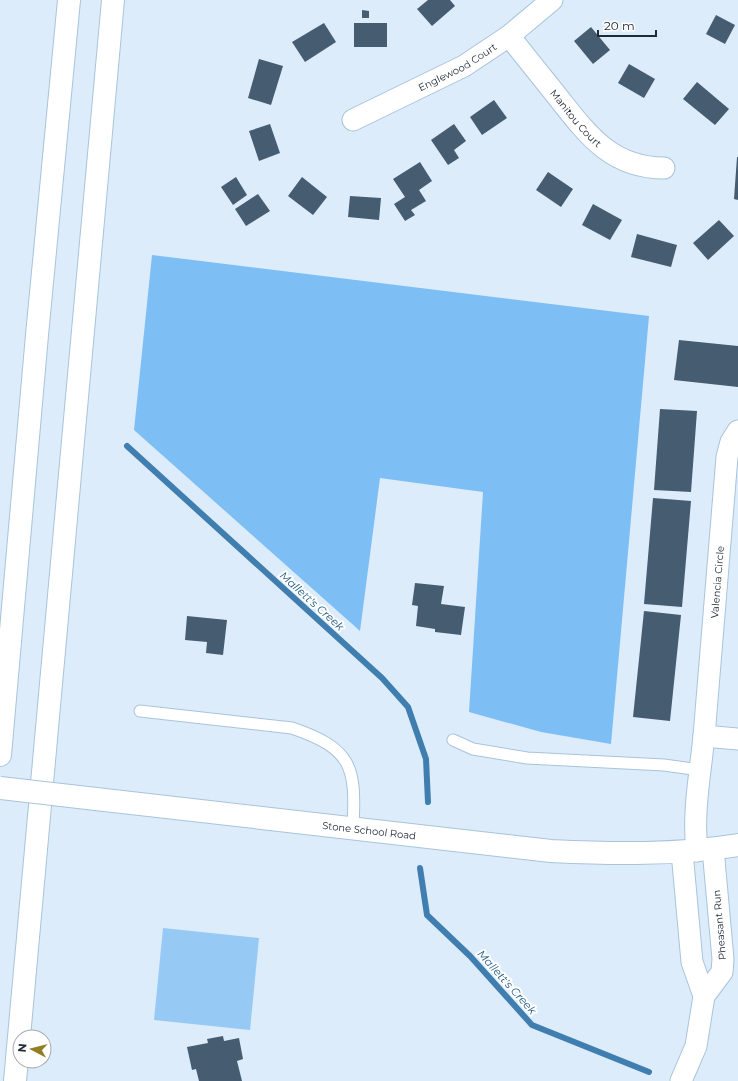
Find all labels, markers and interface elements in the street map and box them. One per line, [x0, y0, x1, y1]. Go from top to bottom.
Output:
scale bar [598, 12, 656, 38]
text: 20 m [604, 18, 635, 33]
street label: Englewood Court [416, 40, 499, 94]
street label: Manitou Court [547, 87, 604, 150]
street label: Valencia Circle [708, 545, 727, 619]
water label: Mallett's Creek [277, 568, 347, 634]
street label: Stone School Road [322, 819, 417, 843]
street label: Pheasant Run [710, 889, 729, 961]
water label: Mallett's Creek [474, 947, 540, 1017]
north arrow [12, 1029, 52, 1069]
text: N [15, 1043, 30, 1053]

